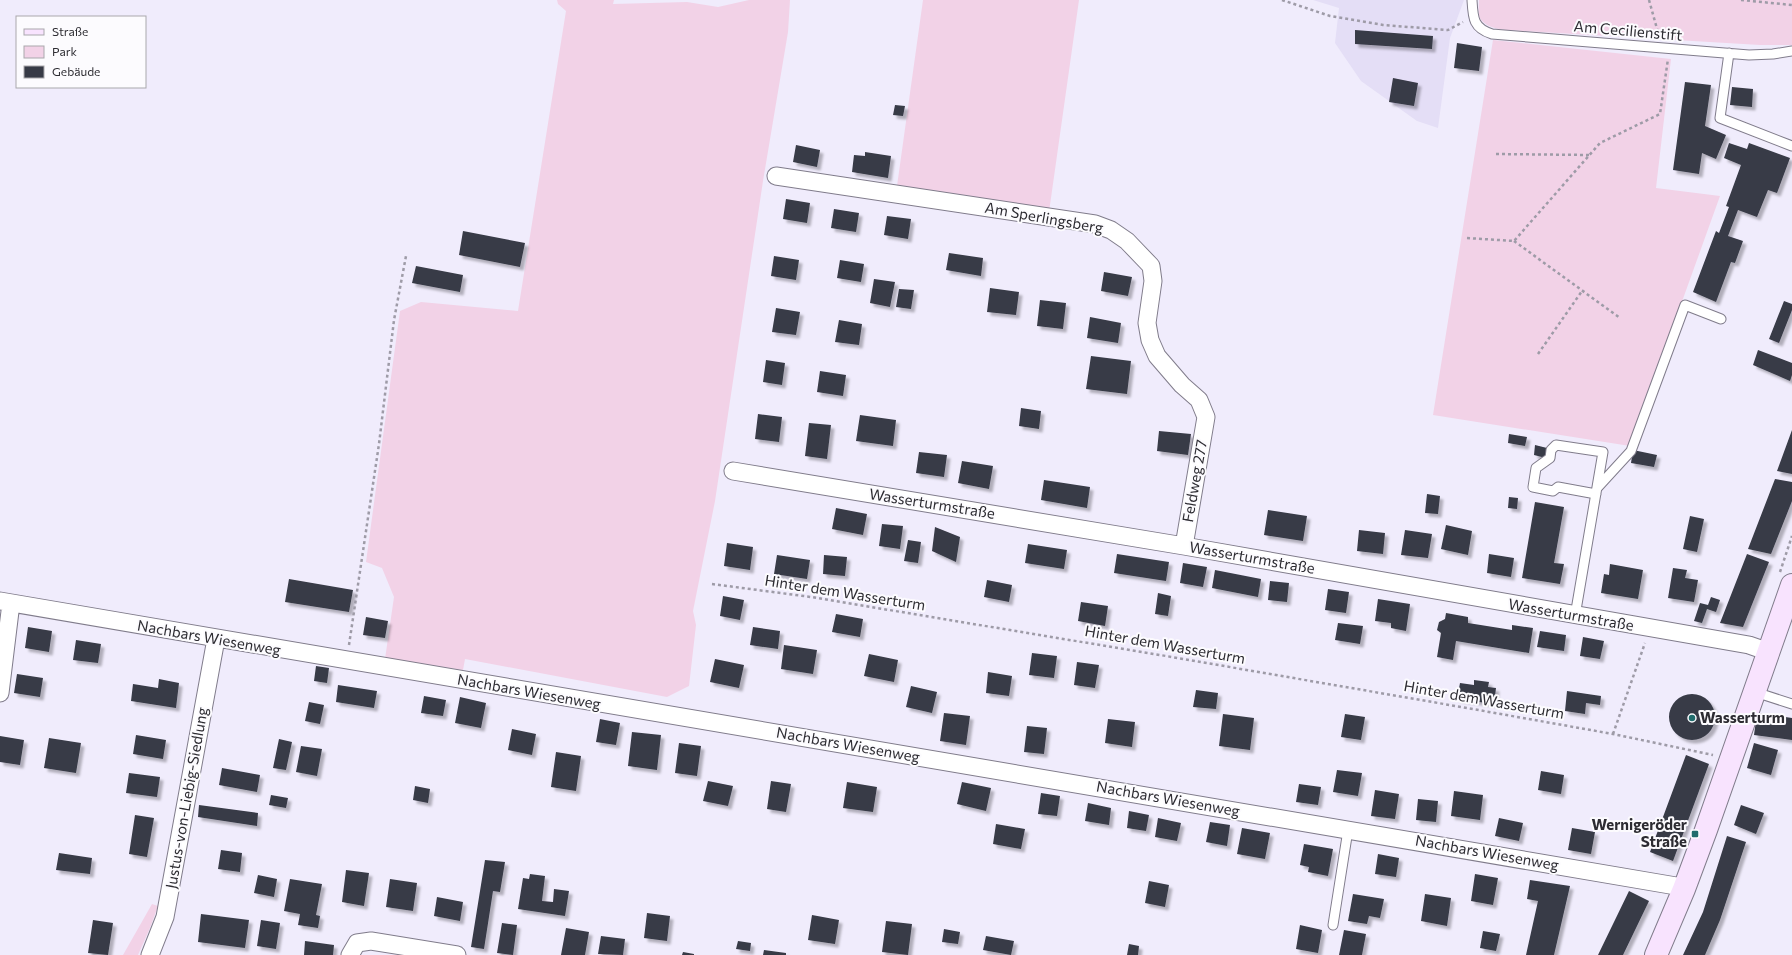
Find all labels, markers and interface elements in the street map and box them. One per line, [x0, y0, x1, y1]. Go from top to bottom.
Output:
legend [16, 16, 146, 88]
street label: Am Cecilienstift [1573, 16, 1683, 44]
text: Straße [52, 24, 88, 38]
text: Park [52, 44, 78, 58]
text: Gebäude [52, 64, 100, 78]
street label: Am Sperlingsberg [984, 198, 1105, 236]
street label: Feldweg 277 [1178, 438, 1210, 523]
street label: Wasserturmstraße [868, 484, 996, 522]
street label: Wasserturmstraße [1188, 537, 1316, 577]
street label: Hinter dem Wasserturm [763, 570, 927, 614]
street label: Wasserturmstraße [1507, 594, 1635, 634]
street label: Nachbars Wiesenweg [136, 616, 282, 658]
street label: Hinter dem Wasserturm [1084, 621, 1247, 667]
street label: Nachbars Wiesenweg [456, 670, 602, 712]
street label: Hinter dem Wasserturm [1403, 676, 1566, 722]
street label: Justus-von-Liebig-Siedlung [161, 706, 211, 890]
place label: Wasserturm [1700, 708, 1785, 726]
marker: Wasserturm [1687, 713, 1697, 723]
street label: Nachbars Wiesenweg [775, 723, 921, 765]
street label: Nachbars Wiesenweg [1095, 777, 1241, 819]
place label: Wernigeröder Straße [1592, 815, 1687, 850]
marker: Wernigeröder Straße [1690, 829, 1700, 839]
street label: Nachbars Wiesenweg [1414, 831, 1560, 873]

